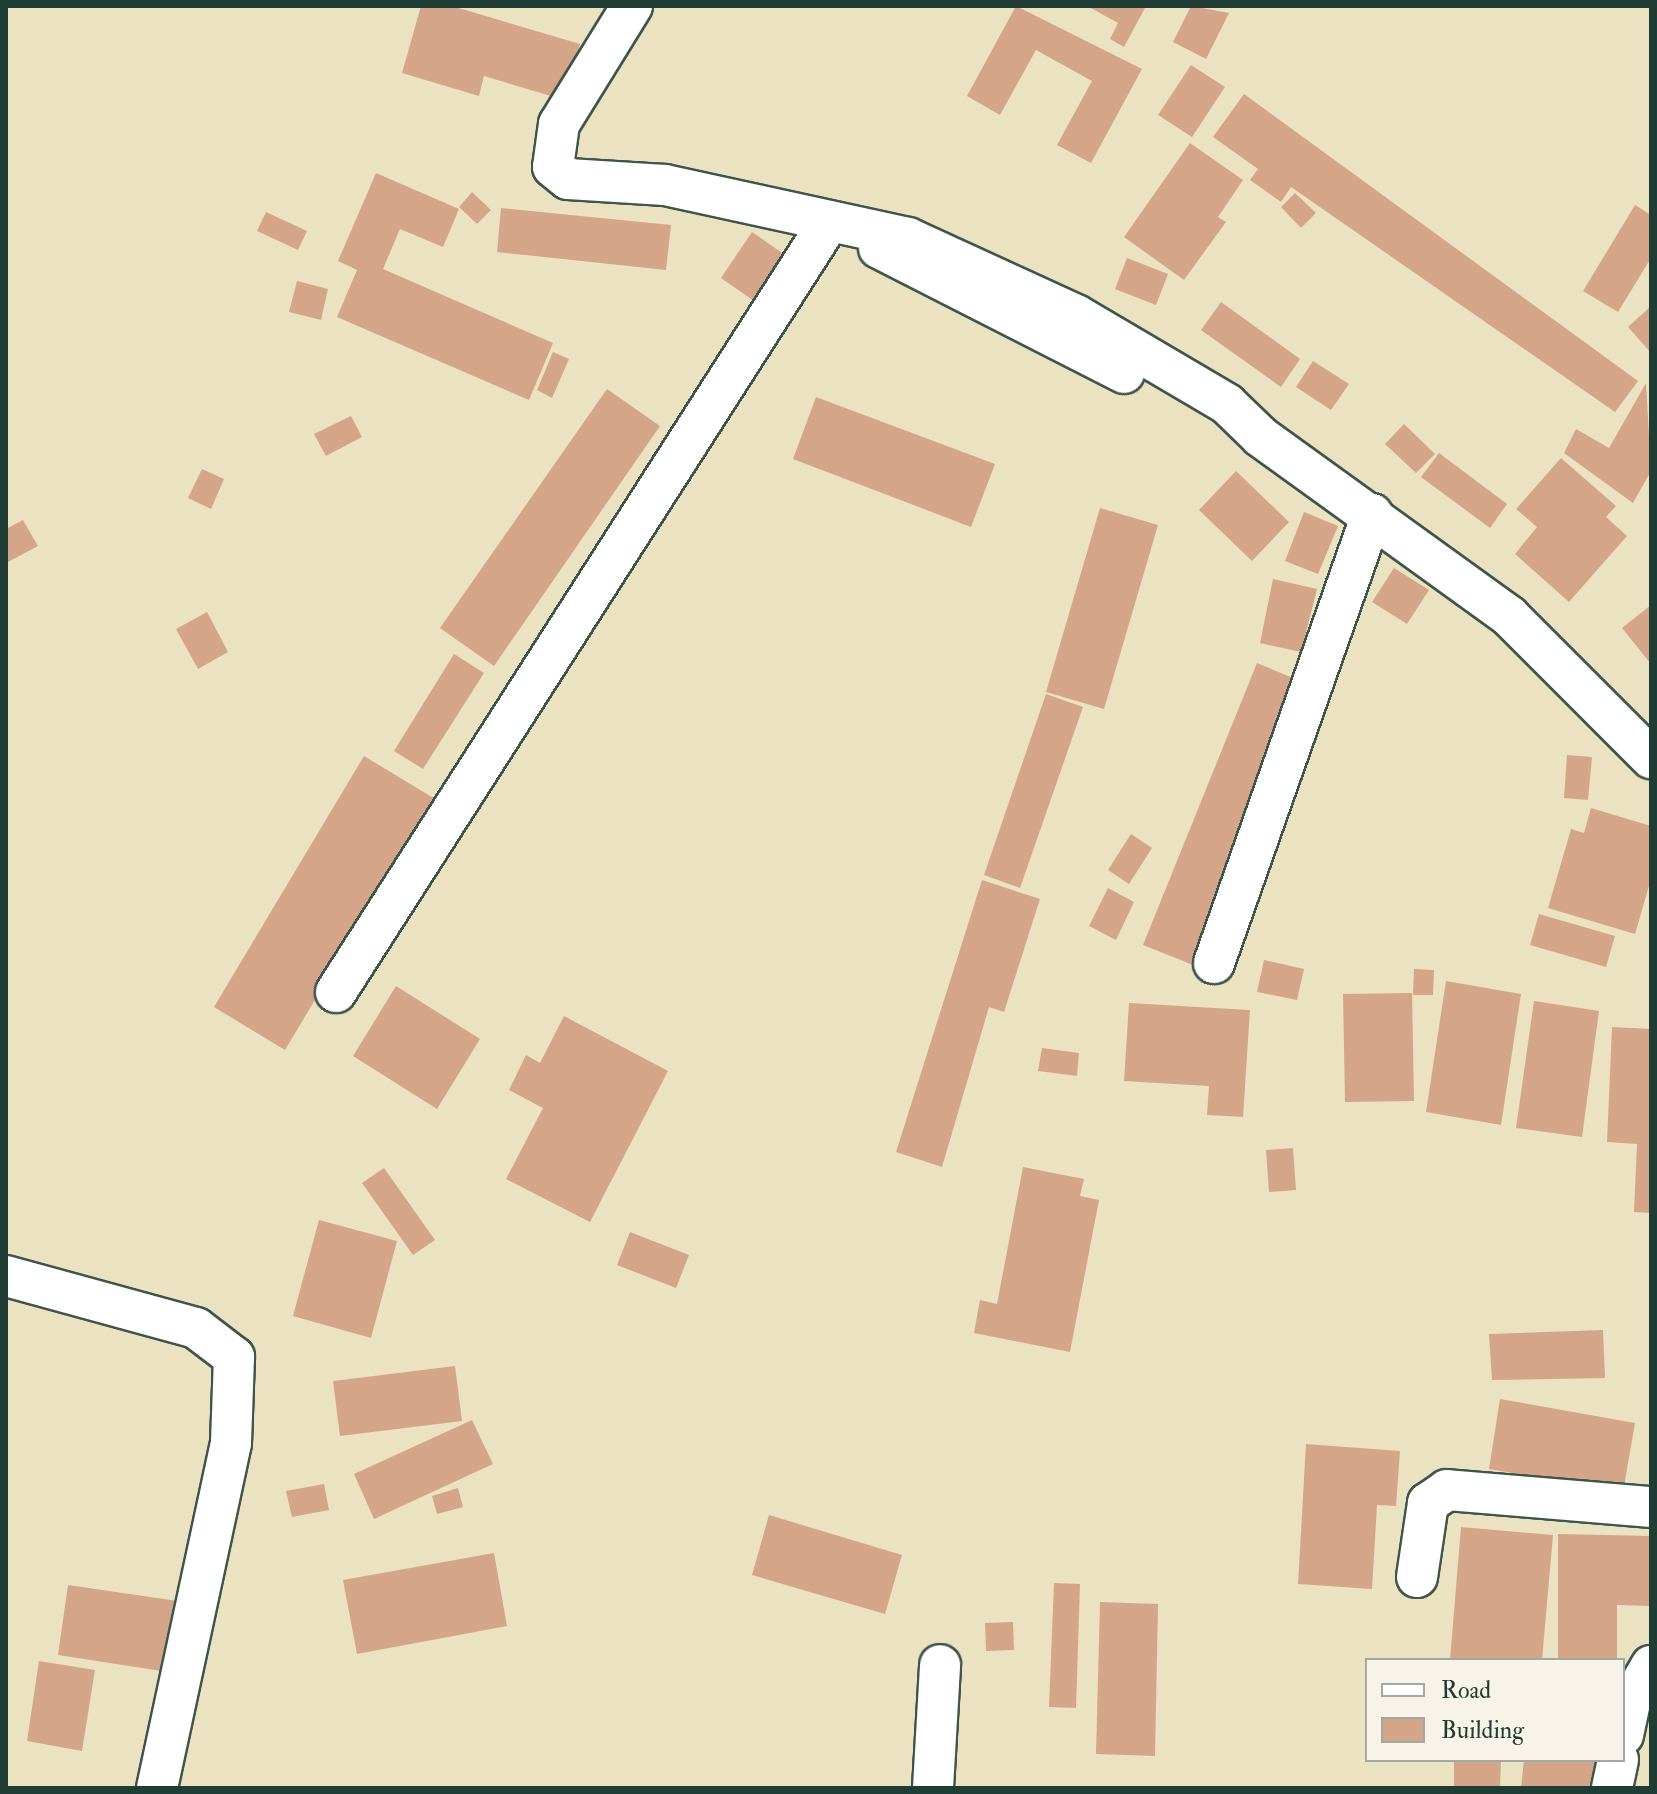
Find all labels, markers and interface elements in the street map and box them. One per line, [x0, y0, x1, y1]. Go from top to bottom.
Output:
legend [1365, 1658, 1625, 1762]
text: Road [1441, 1675, 1491, 1706]
text: Building [1441, 1715, 1524, 1746]

